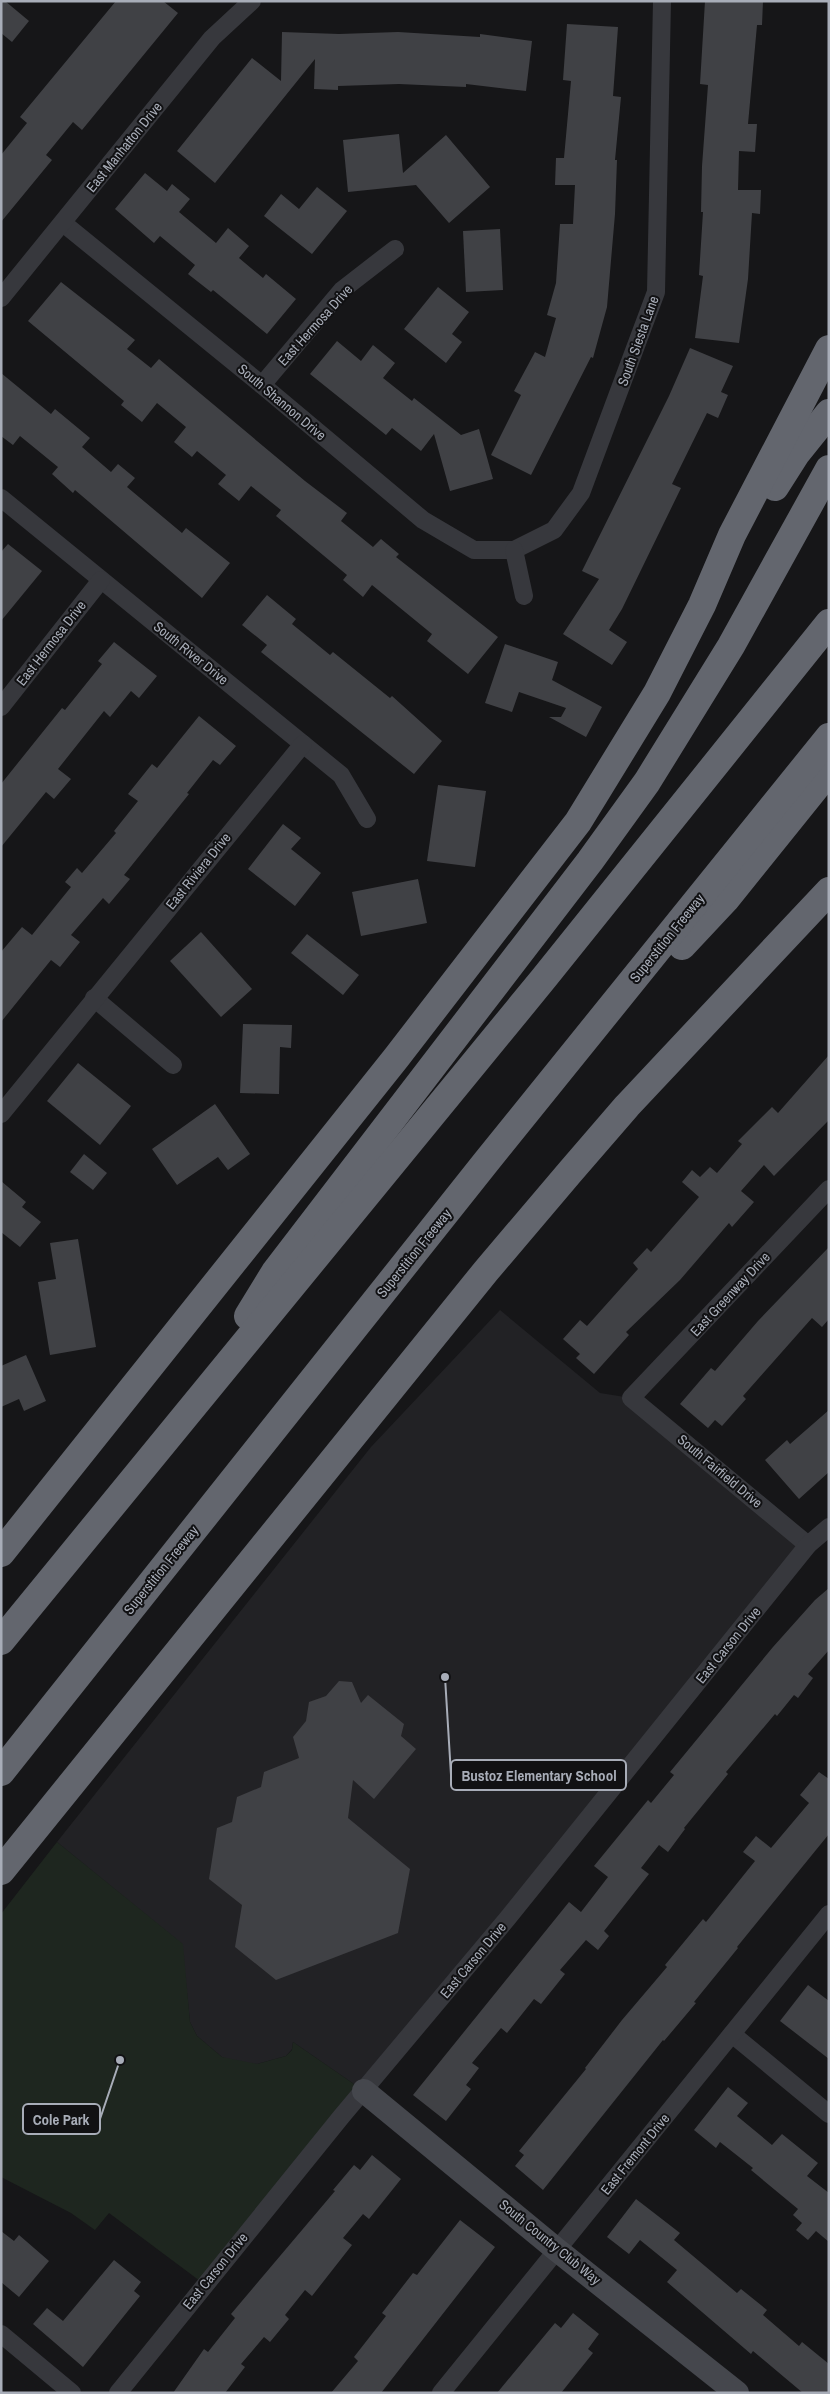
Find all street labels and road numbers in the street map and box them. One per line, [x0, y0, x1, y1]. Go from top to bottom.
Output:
street label: East Manhatton Drive [82, 98, 166, 196]
street label: East Hermosa Drive [274, 281, 356, 369]
street label: South Siesta Lane [613, 294, 663, 388]
street label: South Shannon Drive [234, 360, 330, 444]
street label: East Hermosa Drive [12, 597, 90, 689]
street label: South River Drive [150, 617, 232, 689]
street label: East Riviera Drive [161, 829, 235, 913]
street label: Superstition Freeway [626, 890, 708, 986]
street label: Superstition Freeway [373, 1205, 455, 1301]
street label: East Greenway Drive [686, 1248, 774, 1340]
street label: South Fairfield Drive [674, 1430, 766, 1512]
street label: Superstition Freeway [120, 1522, 202, 1618]
street label: East Carson Drive [691, 1603, 765, 1687]
street label: East Carson Drive [436, 1918, 510, 2002]
street label: East Fremont Drive [597, 2110, 673, 2198]
street label: South Country Club Way [495, 2195, 605, 2289]
street label: East Carson Drive [178, 2229, 252, 2313]

